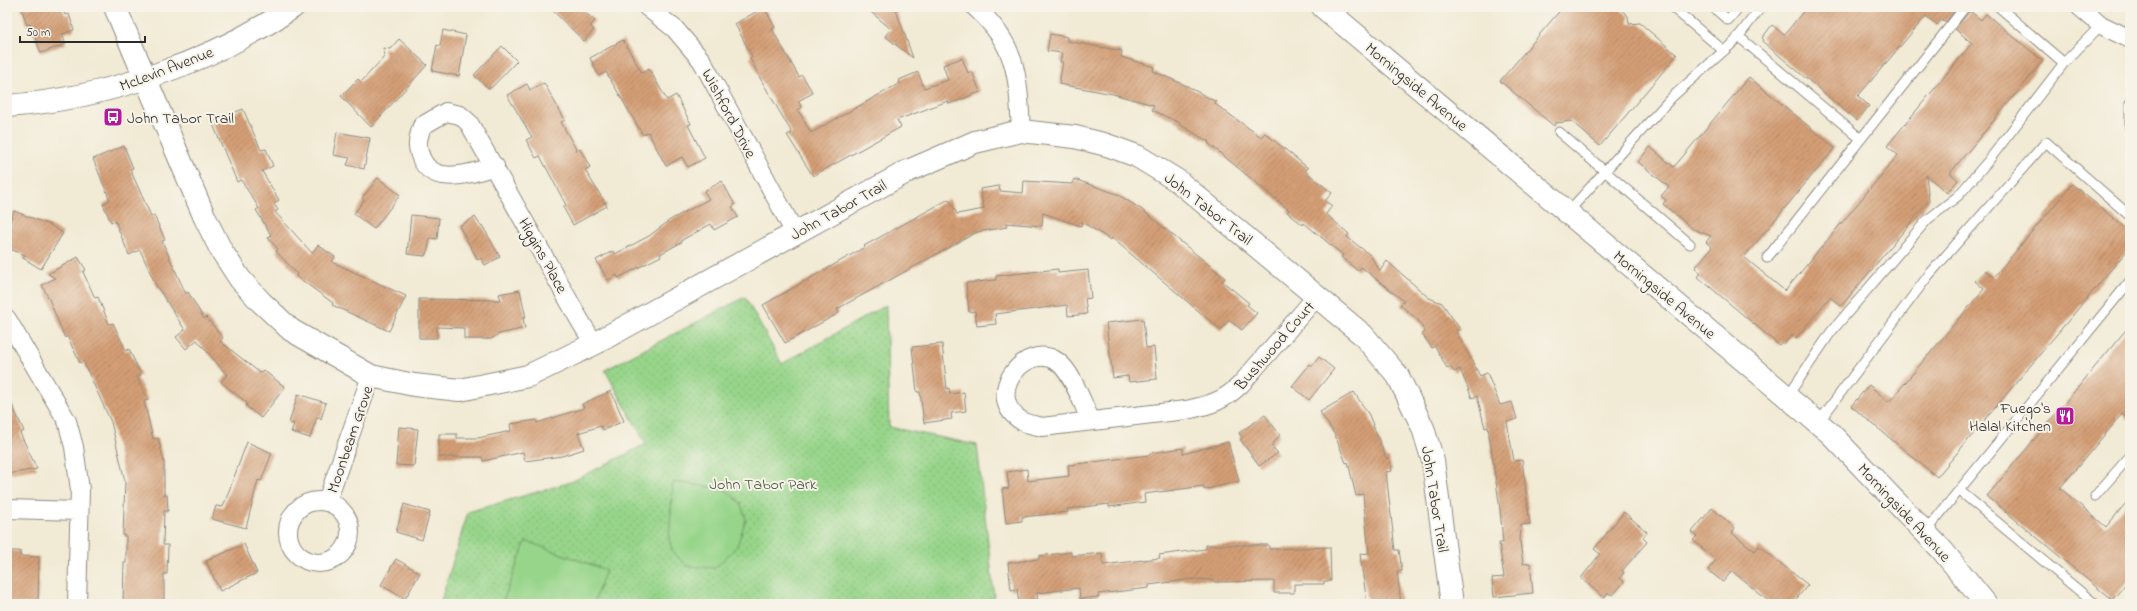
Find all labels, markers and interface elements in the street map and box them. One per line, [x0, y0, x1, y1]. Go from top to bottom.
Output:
scale bar [20, 18, 145, 44]
text: 50 m [26, 24, 50, 42]
street label: Morningside Avenue [1359, 37, 1473, 138]
street label: McLevin Avenue [116, 41, 218, 99]
street label: Wishford Drive [695, 65, 762, 164]
bus stop icon: John Tabor Trail [102, 106, 124, 128]
place label: John Tabor Trail [127, 107, 234, 131]
street label: John Tabor Trail [1158, 167, 1258, 252]
street label: John Tabor Trail [786, 174, 892, 247]
street label: Higgins Place [512, 214, 573, 299]
street label: Morningside Avenue [1607, 245, 1721, 346]
street label: Bushwood Court [1229, 296, 1322, 397]
street label: Moonbeam Grove [321, 382, 381, 497]
place label: Fuego's Halal Kitchen [1969, 397, 2051, 439]
restaurant icon: Fuego's Halal Kitchen [2054, 405, 2076, 427]
street label: John Tabor Trail [1414, 445, 1454, 554]
street label: Morningside Avenue [1851, 458, 1956, 569]
park label: John Tabor Park [709, 473, 818, 497]

